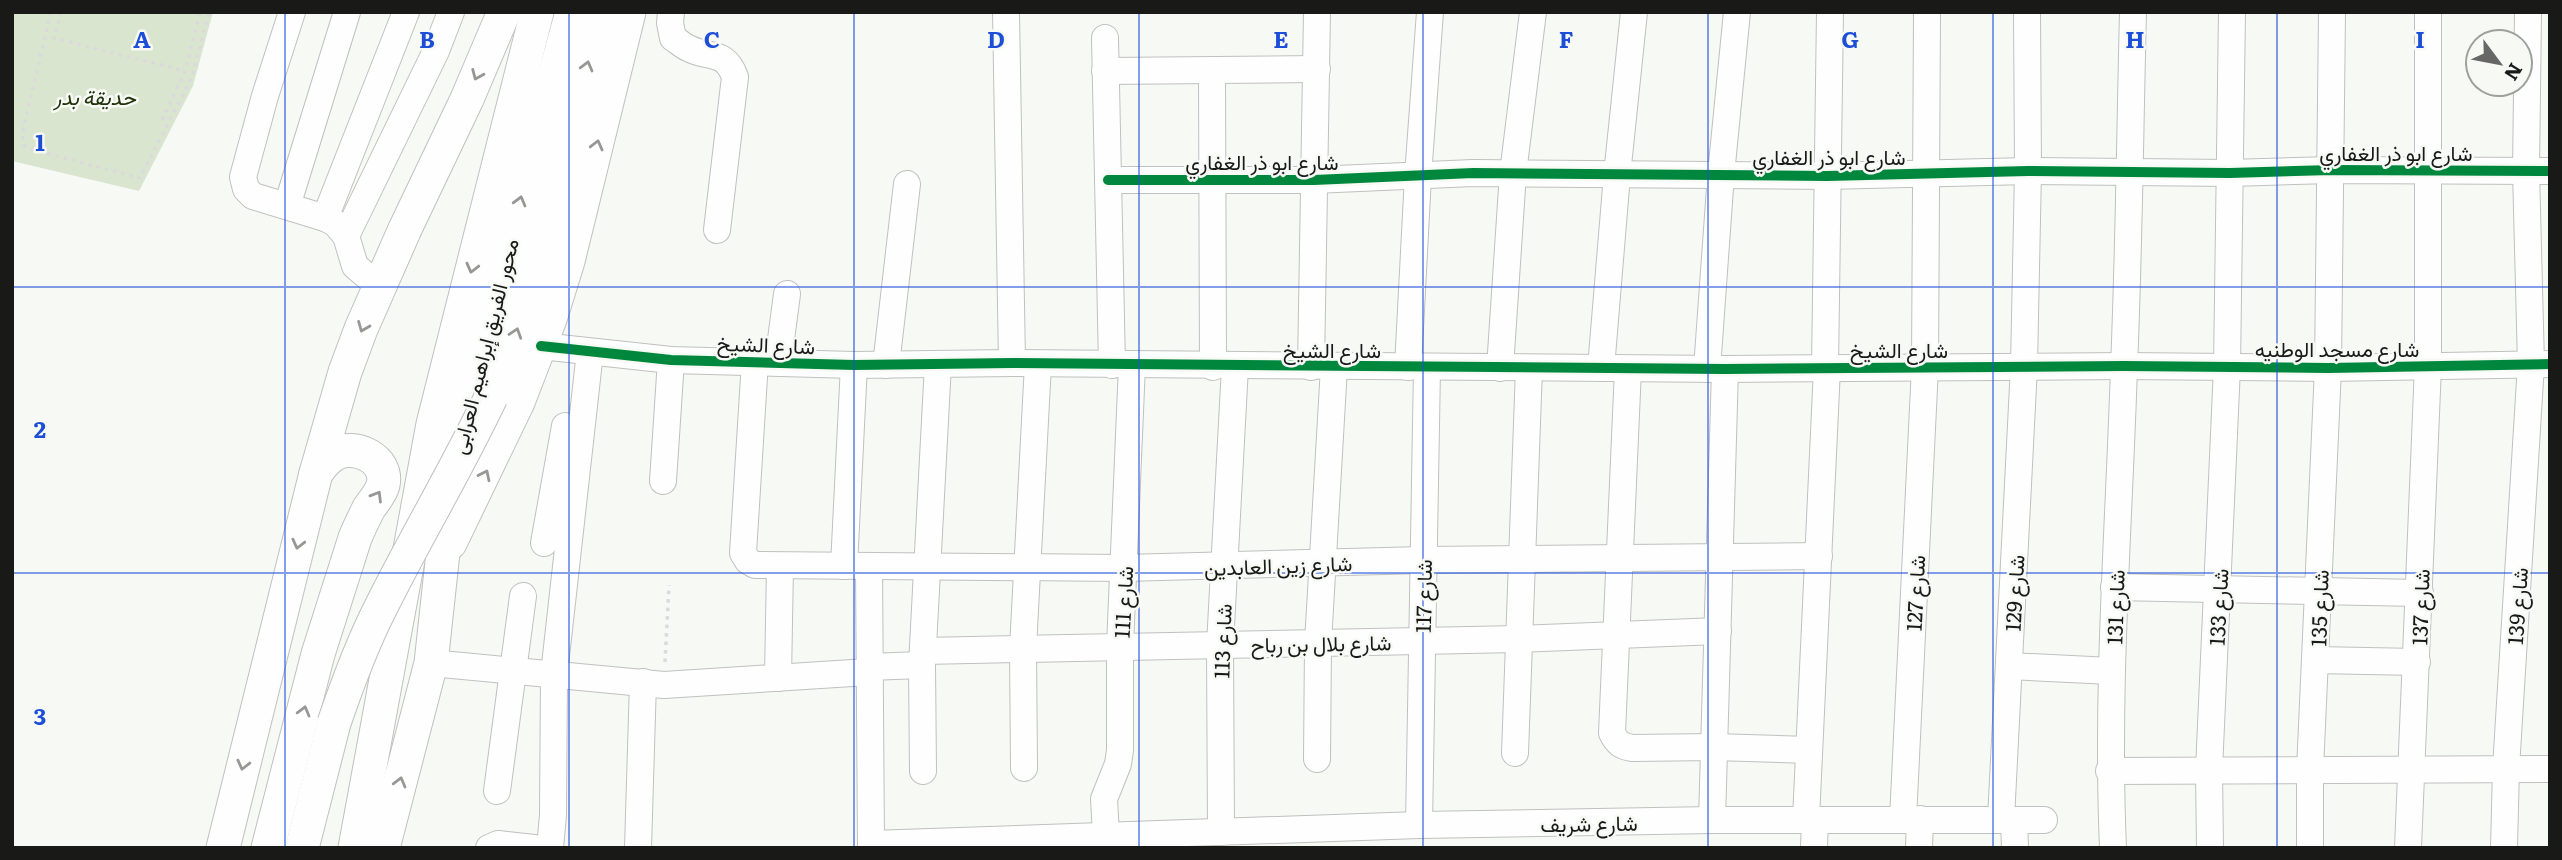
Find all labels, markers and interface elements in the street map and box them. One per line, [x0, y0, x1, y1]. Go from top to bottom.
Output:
text: A [133, 21, 151, 55]
text: B [419, 21, 435, 55]
text: C [704, 21, 720, 55]
text: D [987, 21, 1005, 55]
text: E [1273, 21, 1289, 55]
text: F [1559, 21, 1574, 55]
text: G [1841, 21, 1859, 55]
text: H [2125, 21, 2145, 55]
text: I [2415, 21, 2425, 55]
north arrow [2464, 28, 2534, 98]
text: N [2498, 58, 2530, 87]
one-way arrow [579, 60, 593, 72]
one-way arrow [471, 68, 485, 80]
park label: حديقة بدر [52, 80, 137, 111]
text: 1 [35, 124, 45, 158]
street label: شارع ابو ذر الغفاري [2319, 136, 2473, 171]
one-way arrow [588, 139, 603, 151]
street label: شارع ابو ذر الغفاري [1752, 140, 1906, 175]
street label: شارع ابو ذر الغفاري [1185, 145, 1339, 180]
one-way arrow [512, 195, 527, 207]
street label: محور الفريق إبراهيم العرابى [441, 235, 526, 457]
one-way arrow [466, 262, 480, 274]
one-way arrow [357, 320, 371, 332]
street label: شارع الشيخ [716, 326, 816, 361]
one-way arrow [508, 328, 522, 340]
street label: شارع مسجد الوطنيه [2255, 332, 2419, 364]
street label: شارع الشيخ [1283, 333, 1381, 365]
street label: شارع الشيخ [1850, 333, 1948, 365]
text: 2 [34, 411, 46, 445]
one-way arrow [476, 470, 490, 482]
one-way arrow [368, 491, 381, 504]
one-way arrow [292, 538, 306, 550]
street label: شارع زين العابدين [1203, 546, 1353, 583]
street label: شارع 127 [1897, 554, 1932, 632]
street label: شارع 129 [1996, 554, 2031, 632]
street label: شارع 117 [1406, 559, 1439, 633]
street label: شارع 111 [1105, 565, 1140, 639]
street label: شارع 139 [2498, 566, 2535, 646]
street label: شارع 133 [2200, 568, 2235, 646]
street label: شارع 137 [2402, 568, 2437, 646]
street label: شارع 131 [2097, 569, 2132, 645]
street label: شارع 135 [2301, 569, 2336, 647]
street label: شارع 113 [1204, 603, 1239, 679]
street label: شارع بلال بن رباح [1250, 625, 1392, 660]
text: 3 [34, 698, 46, 732]
one-way arrow [296, 705, 310, 717]
one-way arrow [237, 759, 251, 771]
one-way arrow [392, 776, 406, 788]
street label: شارع شريف [1540, 806, 1638, 839]

